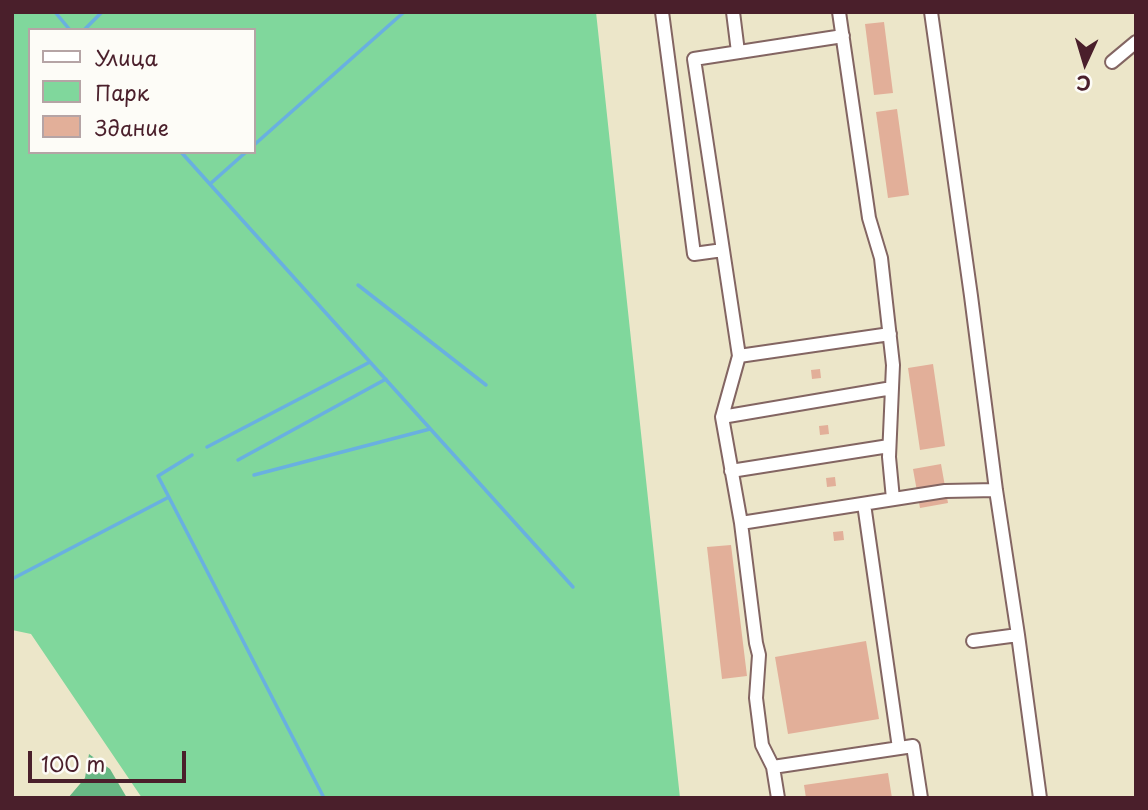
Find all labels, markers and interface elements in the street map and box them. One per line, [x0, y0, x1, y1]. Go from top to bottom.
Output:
legend [28, 28, 256, 154]
north arrow [1050, 28, 1120, 98]
text: Улица [95, 41, 158, 73]
text: С [1075, 69, 1092, 98]
text: Парк [95, 76, 149, 108]
text: Здание [95, 111, 169, 143]
scale bar [32, 736, 189, 780]
text: 100 m [41, 747, 105, 779]

